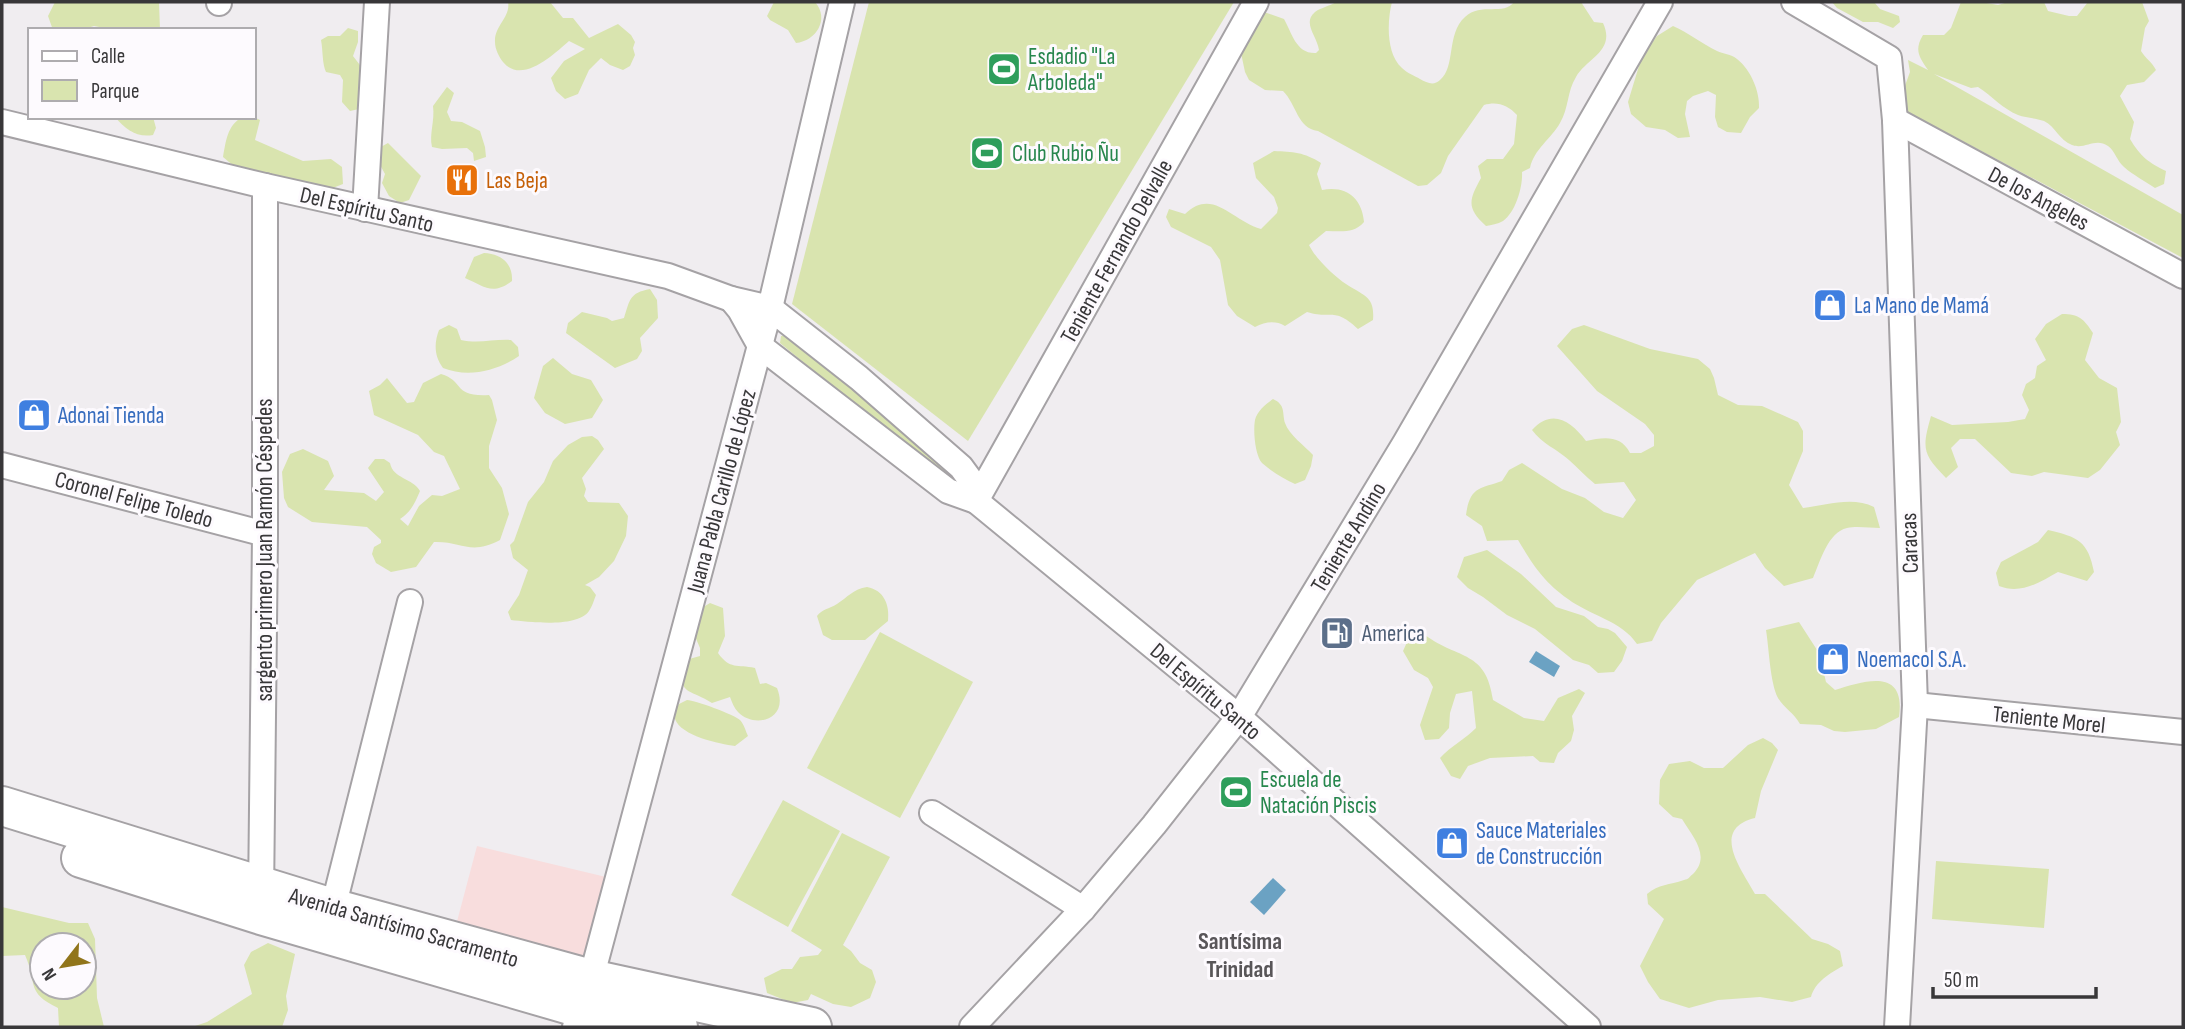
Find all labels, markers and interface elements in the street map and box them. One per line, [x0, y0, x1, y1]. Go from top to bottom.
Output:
legend [28, 28, 256, 119]
place label: Esdadio "La Arboleda" [1027, 43, 1115, 97]
text: Calle [91, 44, 125, 69]
sports icon: Esdadio "La Arboleda" [985, 50, 1023, 88]
text: Parque [91, 79, 139, 104]
sports icon: Club Rubio Ñu [968, 134, 1006, 172]
place label: Club Rubio Ñu [1012, 140, 1119, 168]
street label: Teniente Fernando Delvalle [1055, 155, 1179, 348]
restaurant icon: Las Beja [443, 161, 481, 199]
street label: De los Angeles [1983, 161, 2094, 237]
place label: Las Beja [486, 167, 548, 195]
street label: Del Espíritu Santo [297, 181, 436, 239]
shop icon: La Mano de Mamá [1811, 286, 1849, 324]
place label: La Mano de Mamá [1854, 292, 1989, 320]
street label: Juana Pabla Carillo de López [681, 386, 763, 597]
shop icon: Adonai Tienda [15, 396, 53, 434]
street label: sargento primero Juan Ramón Céspedes [251, 398, 279, 702]
place label: Adonai Tienda [57, 402, 164, 430]
street label: Coronel Felipe Toledo [52, 465, 216, 535]
street label: Teniente Andino [1305, 477, 1393, 598]
street label: Caracas [1895, 512, 1925, 574]
fuel station icon: America [1318, 614, 1356, 652]
place label: America [1361, 620, 1425, 648]
street label: Del Espíritu Santo [1144, 637, 1267, 746]
shop icon: Noemacol S.A. [1814, 640, 1852, 678]
place label: Noemacol S.A. [1857, 646, 1966, 674]
street label: Teniente Morel [1991, 700, 2107, 740]
place label: Escuela de Natación Piscis [1260, 766, 1377, 820]
sports icon: Escuela de Natación Piscis [1217, 773, 1255, 811]
place label: Sauce Materiales de Construcción [1476, 817, 1606, 871]
shop icon: Sauce Materiales de Construcción [1433, 824, 1471, 862]
street label: Avenida Santísimo Sacramento [285, 881, 522, 974]
district label: Santísima Trinidad [1198, 927, 1282, 984]
north arrow [28, 931, 98, 1001]
scale bar [1933, 956, 2096, 1000]
text: N [37, 964, 62, 984]
text: 50 m [1944, 968, 1979, 993]

